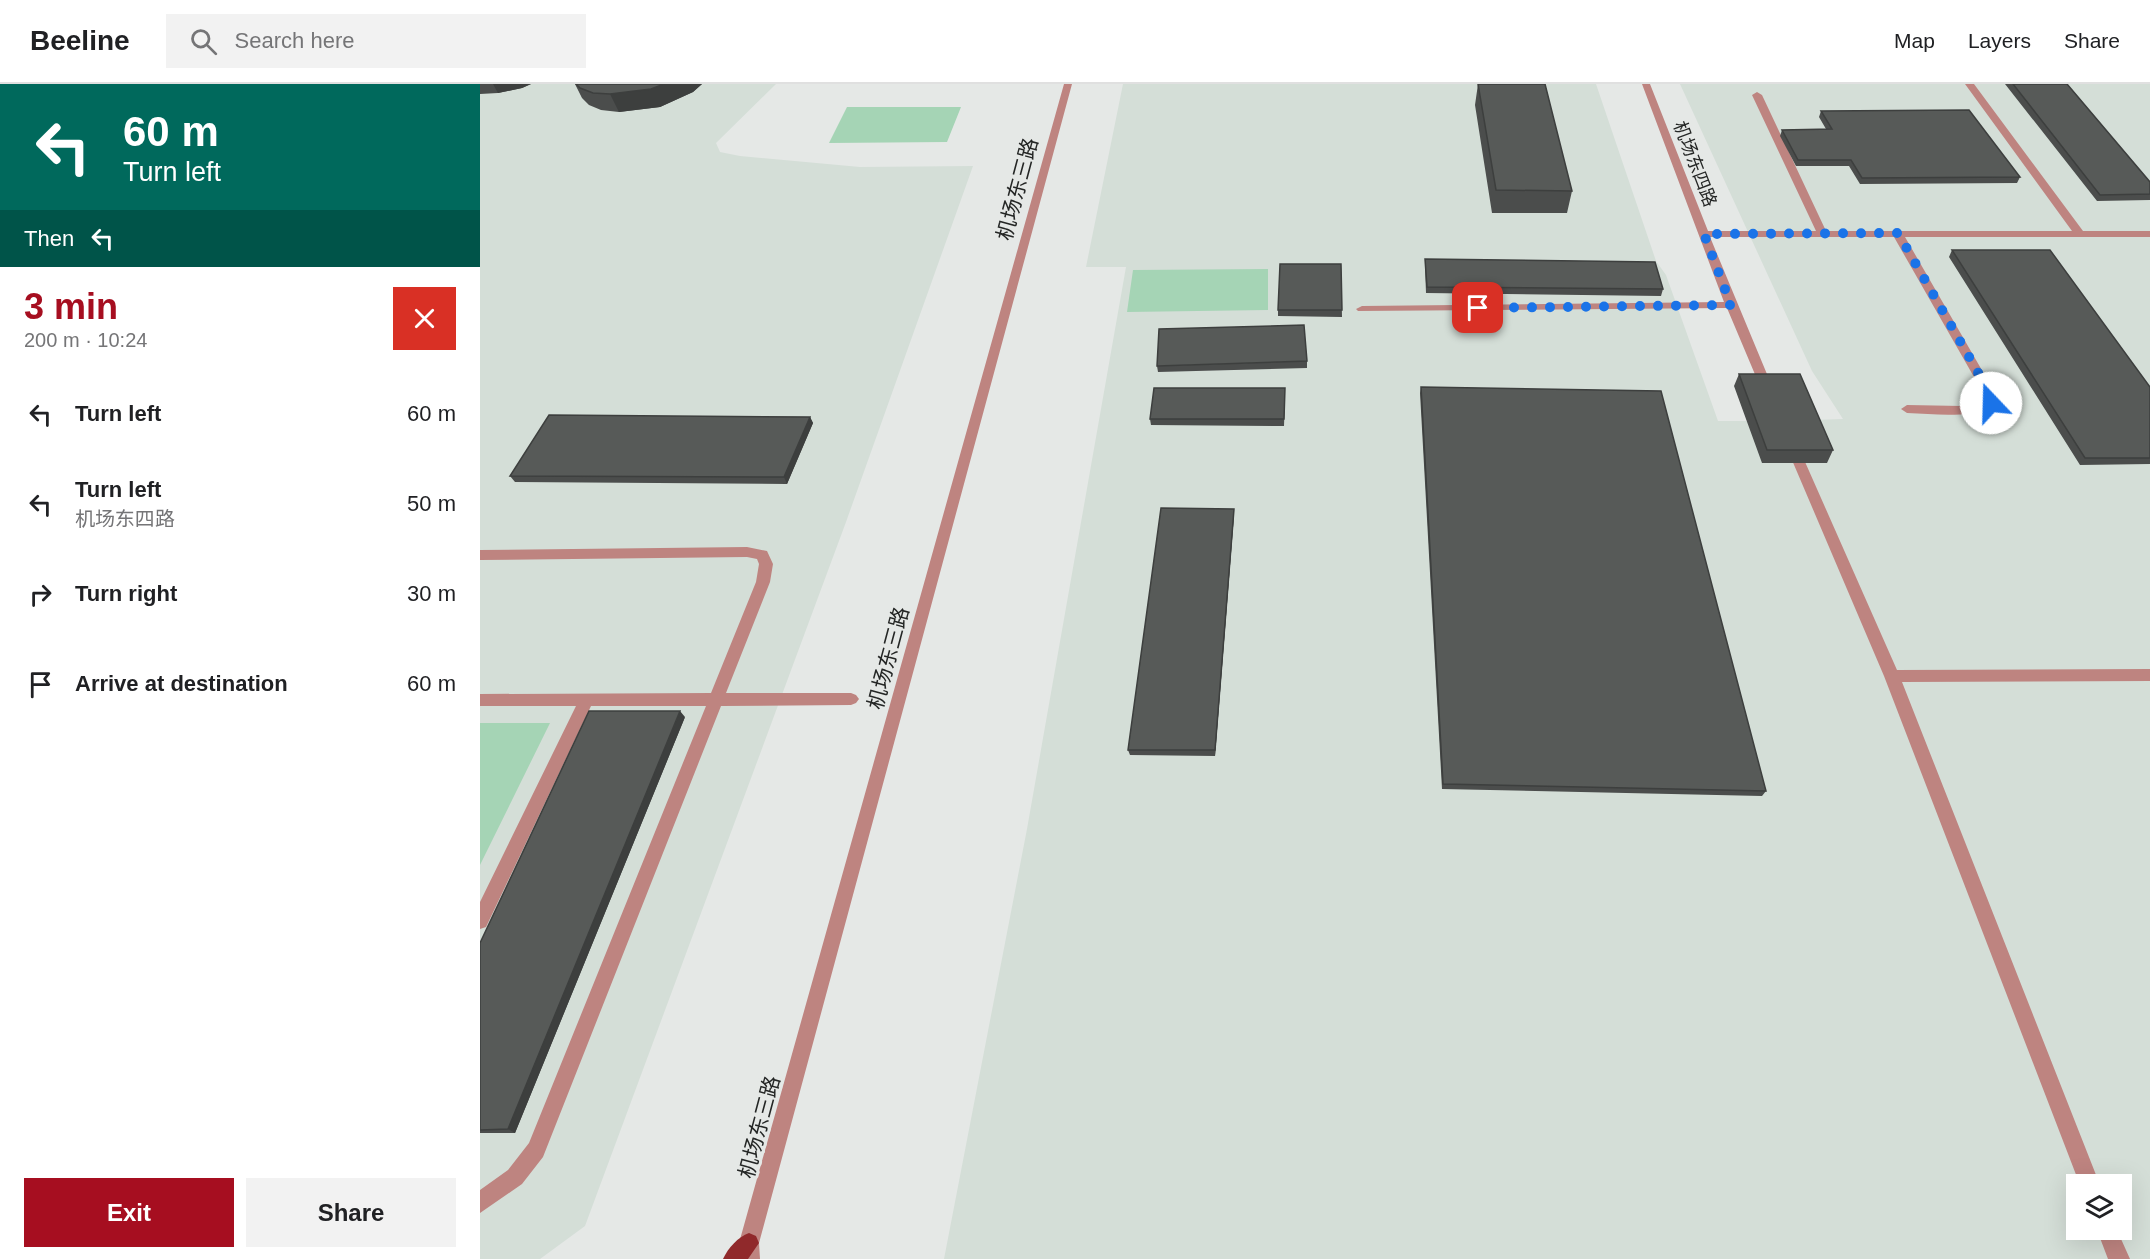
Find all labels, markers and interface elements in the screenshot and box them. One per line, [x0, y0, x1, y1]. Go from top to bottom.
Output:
search box [166, 14, 586, 68]
text: Beeline [30, 25, 130, 56]
icon: search [187, 25, 220, 58]
text: Search here [235, 28, 354, 53]
text: Map [1894, 29, 1935, 52]
text: Layers [1968, 29, 2031, 52]
text: Share [2064, 29, 2120, 52]
icon: left [24, 108, 102, 186]
text: 60 m [123, 108, 219, 155]
street label: 机场东四路 [1670, 118, 1720, 210]
street label: 机场东三路 [992, 135, 1042, 243]
text: Turn left [123, 157, 221, 187]
icon: left [86, 222, 119, 255]
text: Then [24, 226, 74, 251]
pin [1452, 282, 1503, 333]
text: 3 min [24, 286, 118, 327]
button: close [393, 287, 456, 350]
icon: arrive [1461, 291, 1494, 324]
text: 200 m · 10:24 [24, 329, 147, 351]
position arrow [1959, 371, 2023, 435]
icon: left [24, 398, 57, 431]
text: Turn left [75, 401, 161, 426]
text: 60 m [407, 401, 456, 426]
text: Turn left [75, 477, 161, 502]
icon: left [24, 488, 57, 521]
text: 50 m [407, 491, 456, 516]
text: 机场东四路 [75, 508, 175, 530]
icon: right [24, 578, 57, 611]
text: Turn right [75, 581, 177, 606]
text: 30 m [407, 581, 456, 606]
street label: 机场东三路 [863, 604, 913, 712]
icon: arrive [24, 668, 57, 701]
text: Arrive at destination [75, 671, 288, 696]
text: 60 m [407, 671, 456, 696]
street label: 机场东三路 [734, 1073, 784, 1181]
map controls [2066, 1174, 2132, 1240]
button: layers [2066, 1174, 2132, 1240]
button: Exit [24, 1178, 234, 1247]
button: Share [246, 1178, 456, 1247]

